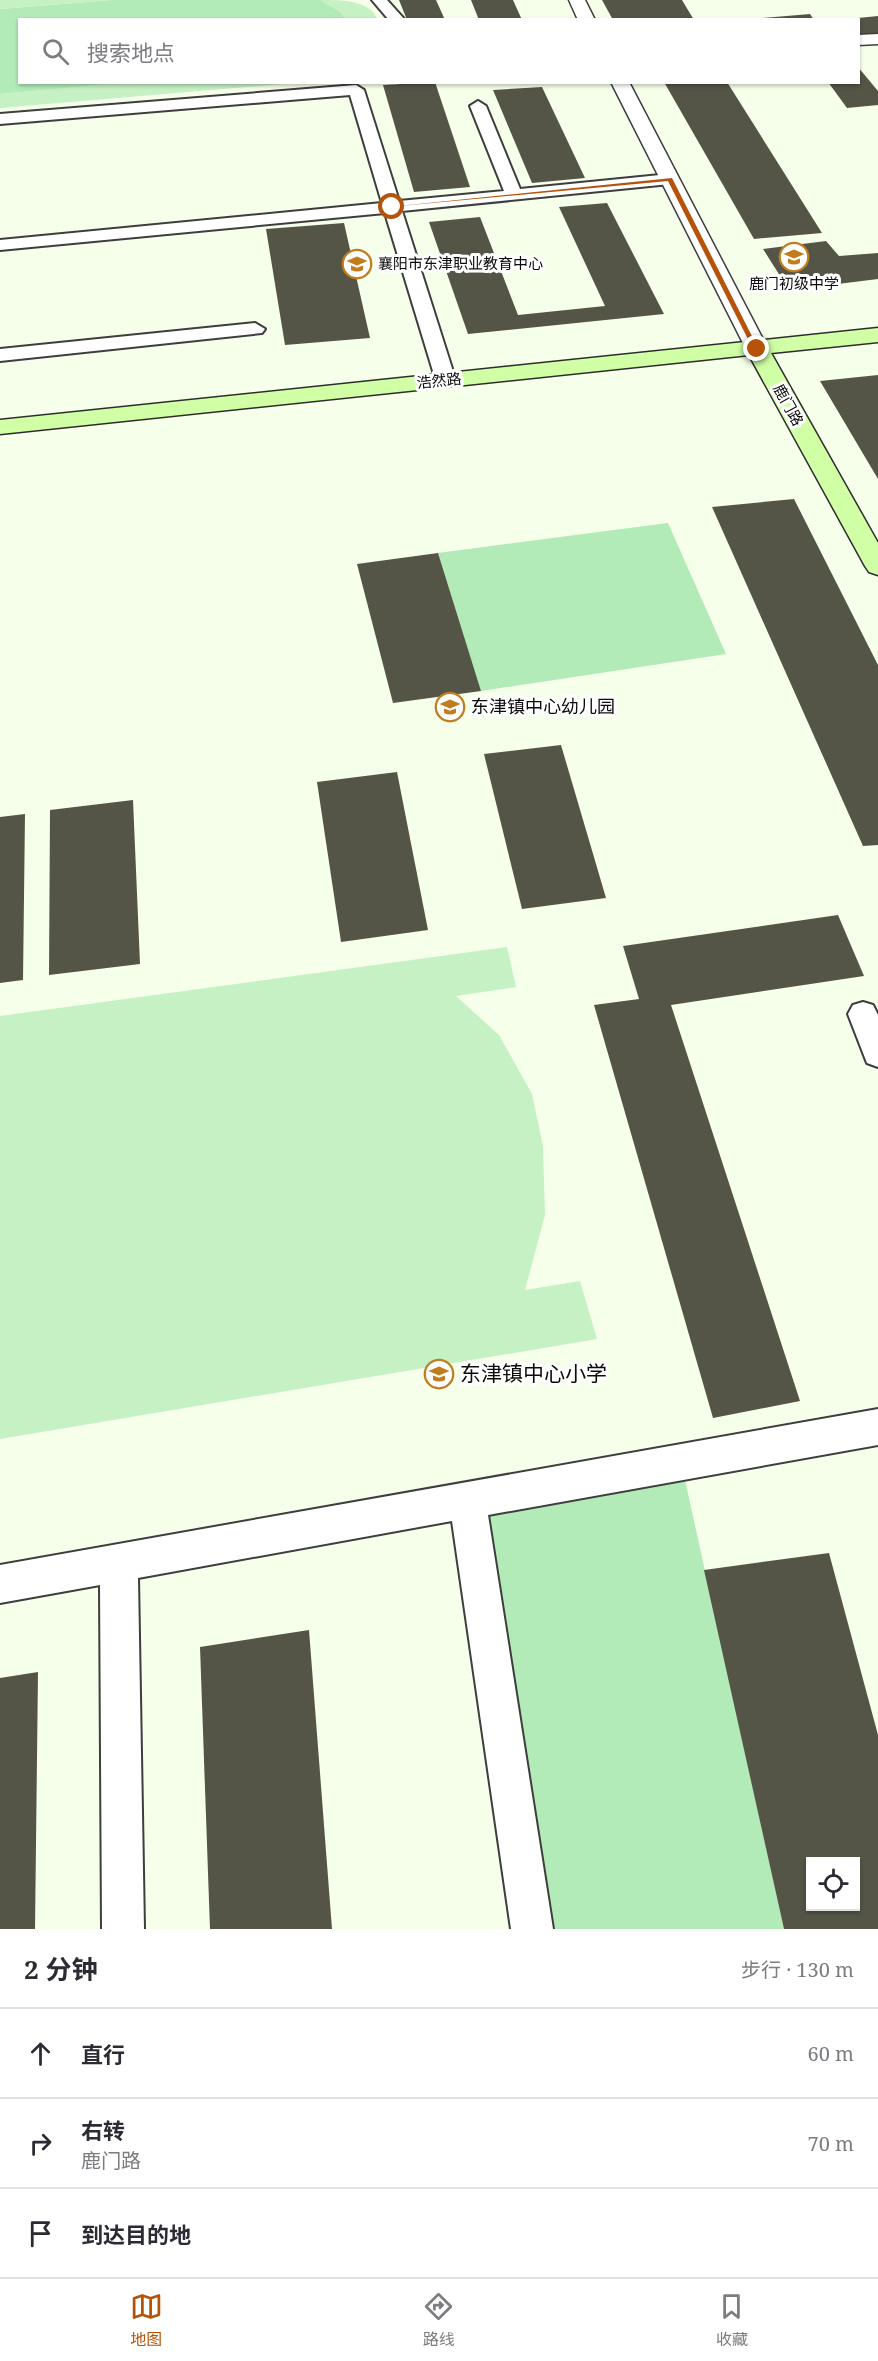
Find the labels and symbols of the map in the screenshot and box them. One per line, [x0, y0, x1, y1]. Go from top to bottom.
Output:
route start [378, 193, 404, 219]
school or university icon: 鹿门初级中学 [778, 241, 810, 273]
school or university icon: 襄阳市东津职业教育中心 [341, 248, 373, 280]
place label: 襄阳市东津职业教育中心 [378, 253, 543, 273]
place label: 鹿门初级中学 [749, 273, 839, 293]
route end [743, 335, 769, 361]
street label: 浩然路 [415, 368, 462, 392]
street label: 鹿门路 [769, 380, 809, 429]
school or university icon: 东津镇中心幼儿园 [434, 691, 466, 723]
place label: 东津镇中心幼儿园 [471, 694, 615, 718]
school or university icon: 东津镇中心小学 [423, 1358, 455, 1390]
place label: 东津镇中心小学 [460, 1359, 607, 1387]

